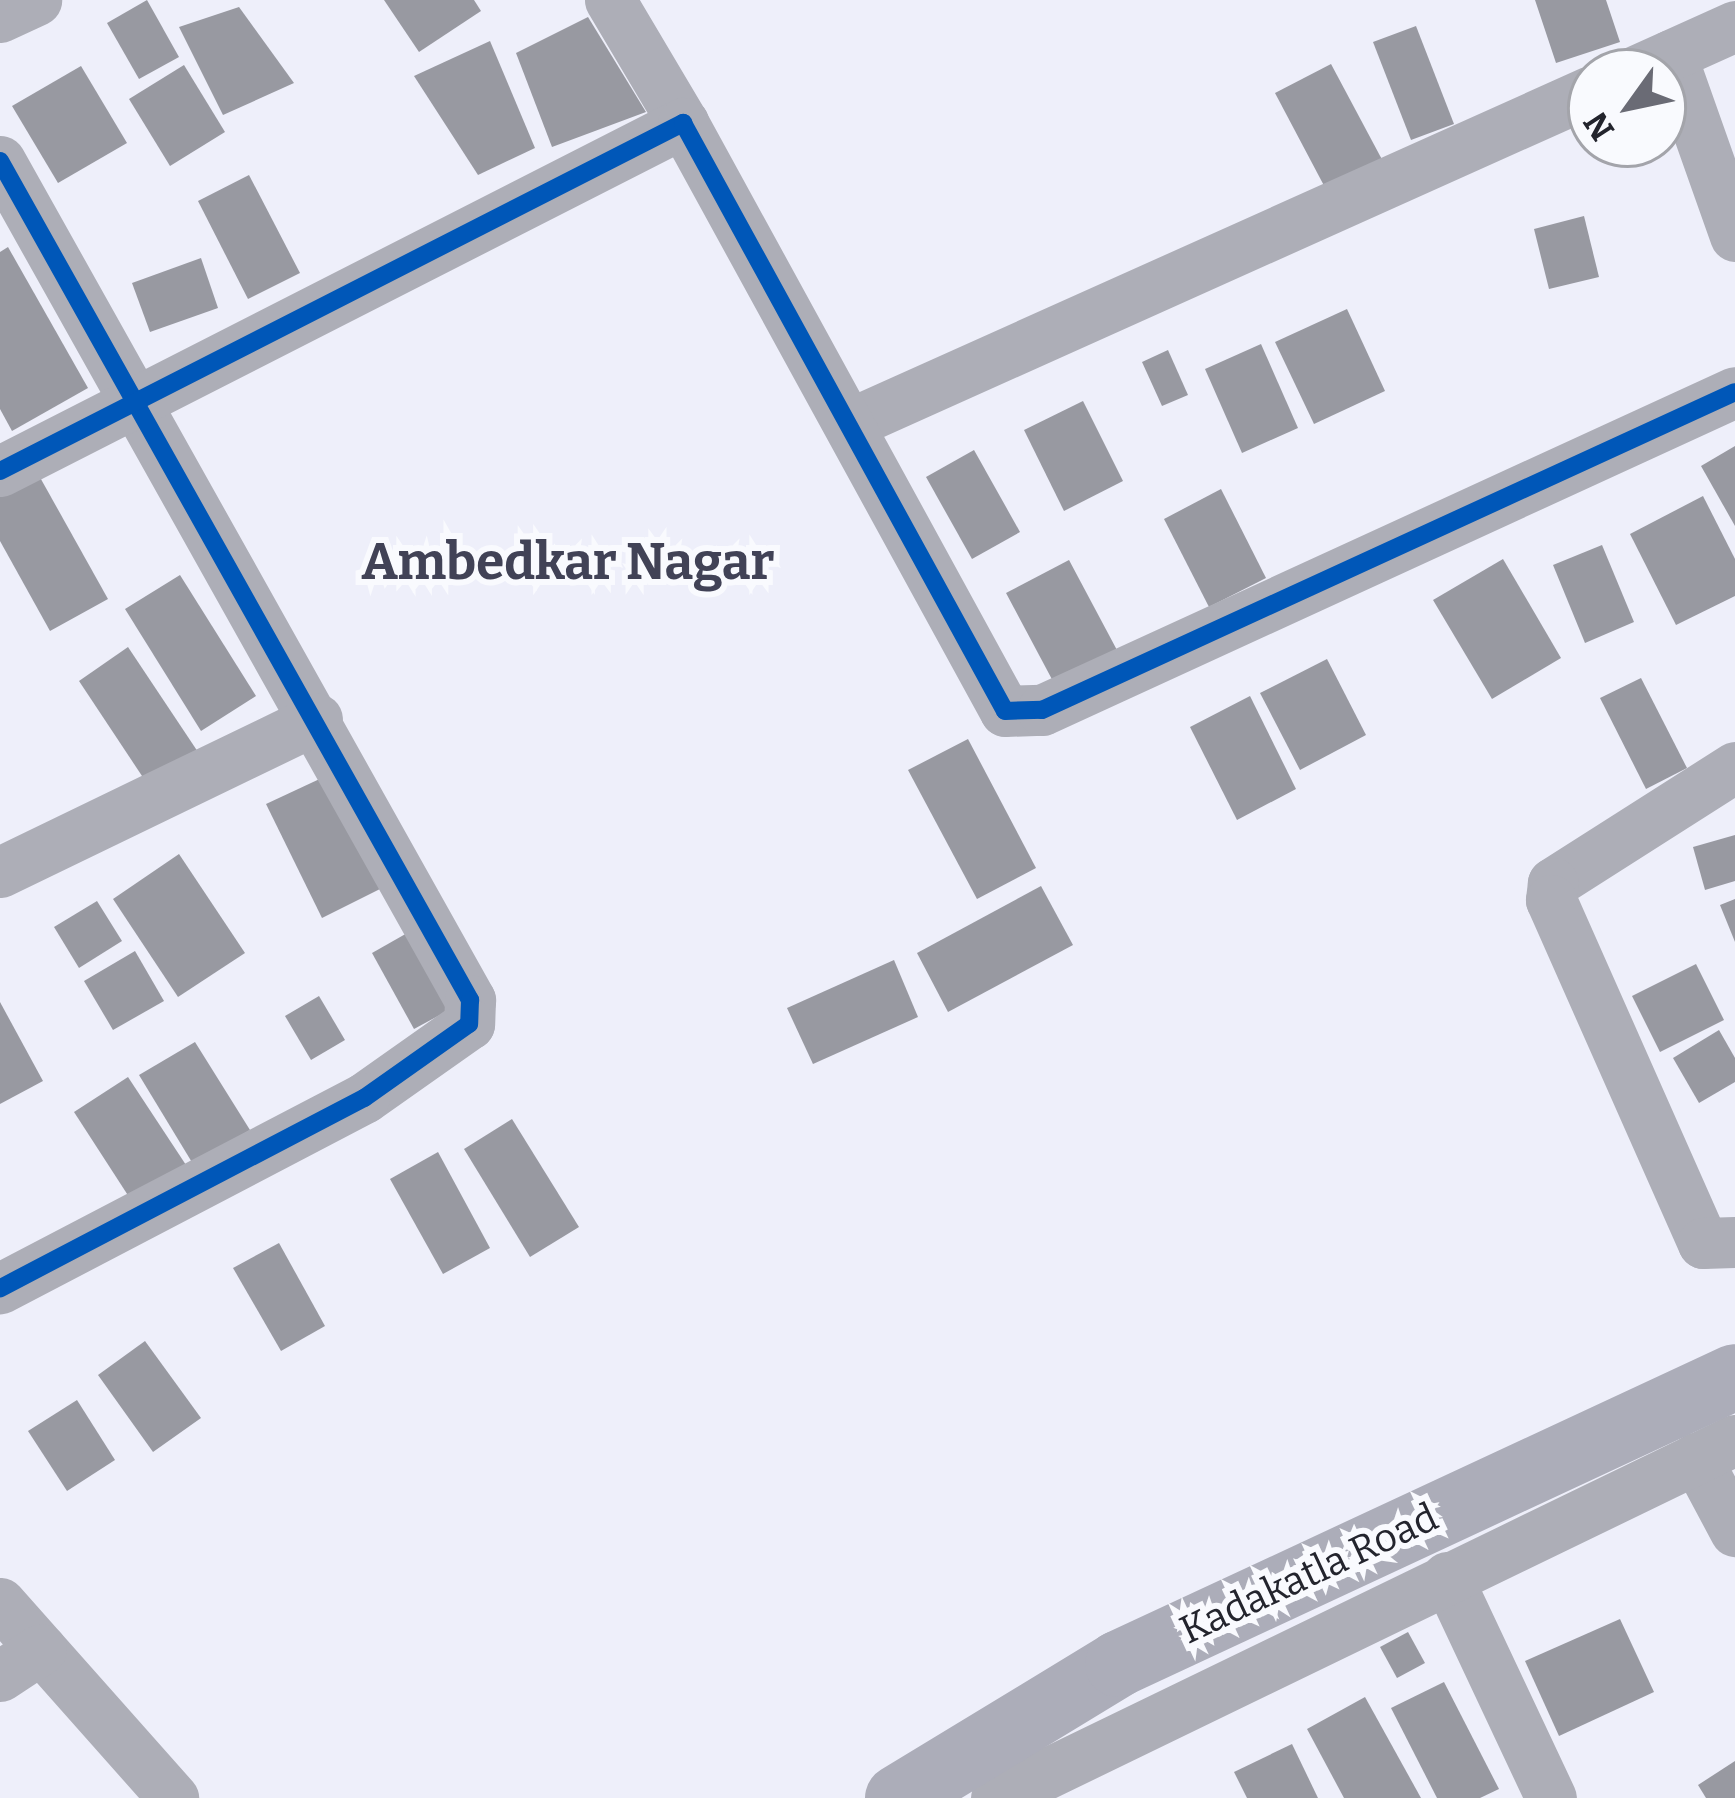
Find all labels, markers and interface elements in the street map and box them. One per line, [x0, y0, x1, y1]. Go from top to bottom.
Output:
north arrow [1567, 48, 1687, 168]
text: N [1576, 104, 1623, 148]
district label: Ambedkar Nagar [362, 531, 774, 593]
street label: Kadakatla Road [1173, 1494, 1445, 1654]

